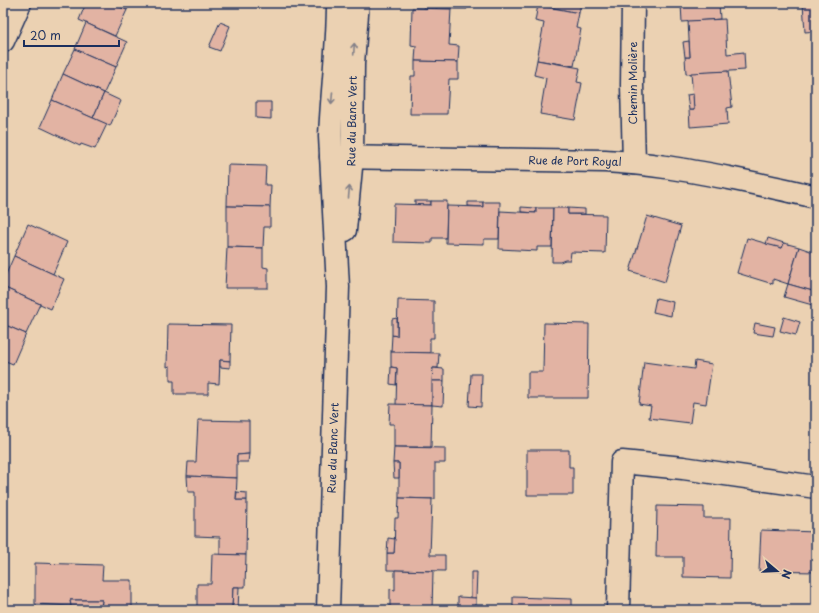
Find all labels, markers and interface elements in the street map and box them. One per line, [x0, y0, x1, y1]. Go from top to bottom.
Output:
scale bar [24, 22, 119, 48]
text: 20 m [30, 26, 61, 44]
one-way arrow [350, 42, 358, 55]
street label: Chemin Molière [624, 42, 641, 124]
street label: Rue du Banc Vert [342, 75, 361, 167]
one-way arrow [329, 91, 336, 104]
street label: Rue de Port Royal [528, 151, 622, 170]
one-way arrow [345, 186, 353, 199]
street label: Rue du Banc Vert [322, 402, 343, 494]
north arrow [757, 551, 797, 591]
text: N [777, 568, 796, 582]

